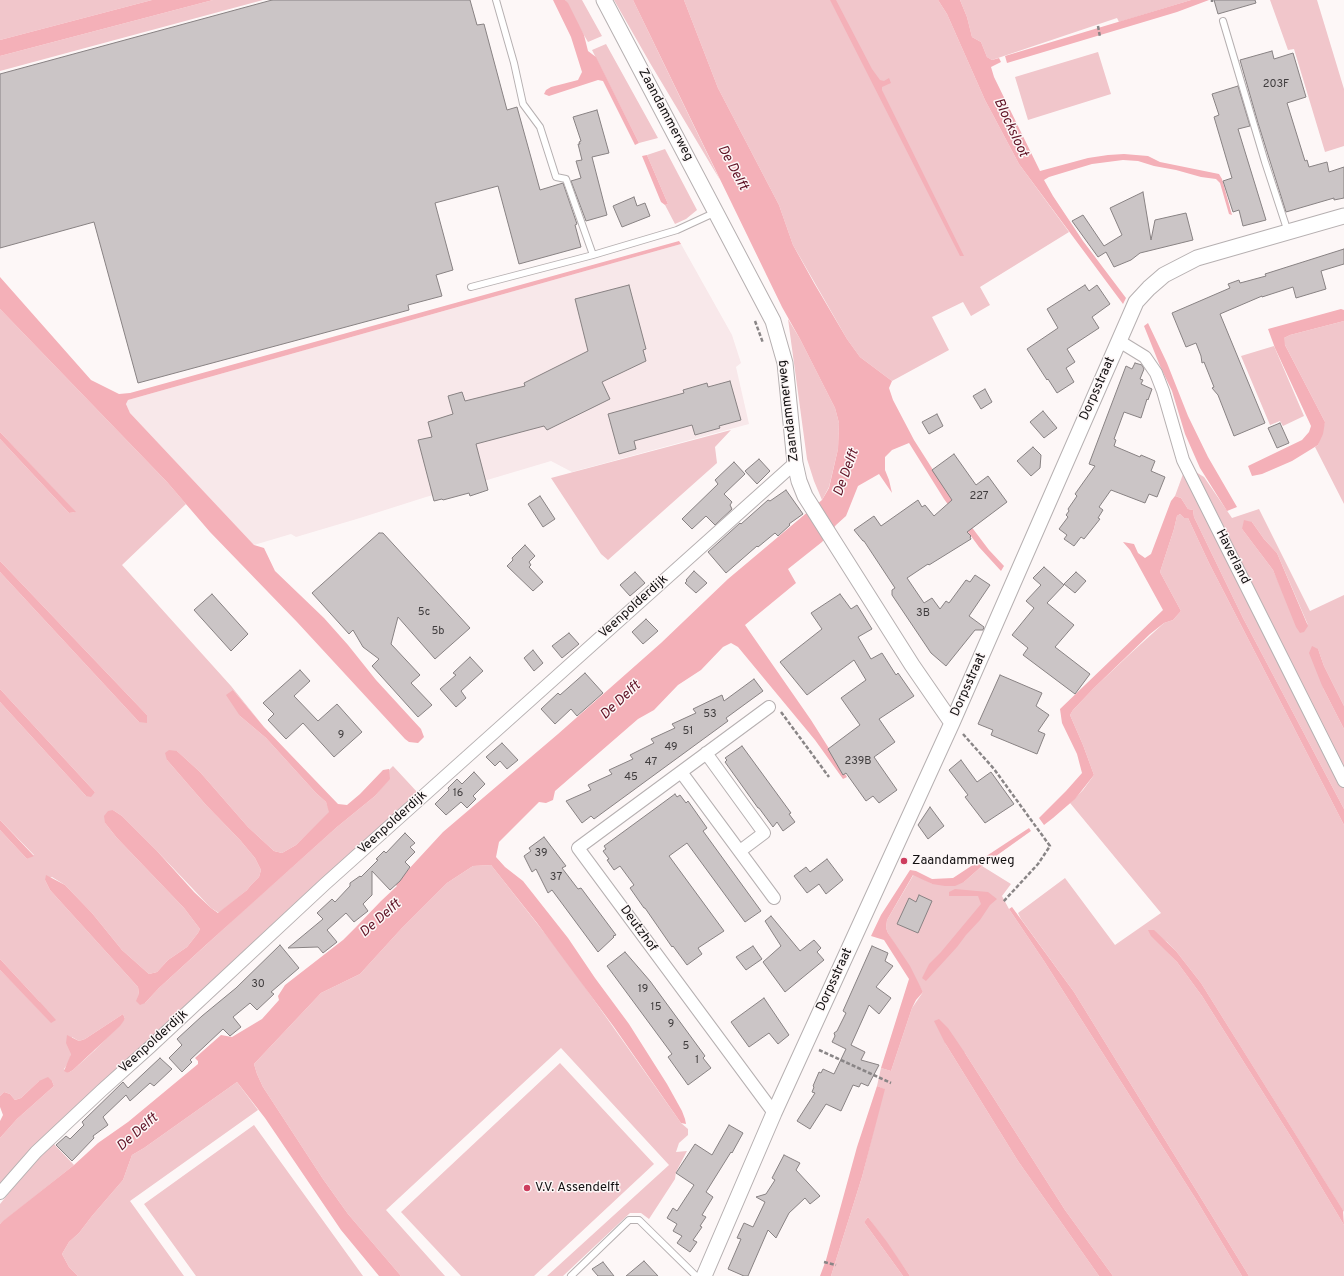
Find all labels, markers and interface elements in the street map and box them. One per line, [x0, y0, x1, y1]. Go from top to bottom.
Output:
street label: Zaandammerweg [634, 66, 696, 164]
house number: 203F [1263, 78, 1289, 92]
water label: Blocksloot [989, 96, 1031, 160]
water label: De Delft [713, 142, 751, 194]
street label: Dorpsstraat [1077, 355, 1119, 423]
street label: Zaandammerweg [775, 359, 803, 463]
water label: De Delft [831, 447, 863, 499]
house number: 227 [969, 490, 989, 504]
street label: Haverland [1212, 527, 1252, 587]
street label: Veenpolderdijk [596, 572, 672, 642]
house number: 5c [418, 606, 430, 620]
house number: 3B [916, 607, 930, 621]
house number: 5b [431, 625, 445, 639]
street label: Dorpsstraat [948, 651, 990, 719]
water label: De Delft [597, 678, 645, 724]
house number: 53 [703, 708, 717, 722]
house number: 51 [683, 725, 693, 739]
house number: 9 [338, 729, 344, 743]
house number: 49 [664, 741, 678, 755]
house number: 239B [845, 755, 871, 769]
house number: 47 [645, 756, 657, 770]
house number: 45 [624, 771, 638, 785]
house number: 16 [453, 787, 463, 801]
street label: Veenpolderdijk [355, 788, 431, 858]
house number: 39 [535, 847, 547, 861]
place label: Zaandammerweg [912, 853, 1014, 869]
marker: Zaandammerweg [899, 856, 909, 866]
house number: 37 [550, 871, 562, 885]
water label: De Delft [357, 897, 405, 941]
street label: Deutzhof [616, 903, 660, 955]
street label: Dorpsstraat [814, 946, 856, 1014]
house number: 30 [251, 978, 265, 992]
house number: 19 [638, 983, 648, 997]
house number: 15 [651, 1001, 661, 1015]
street label: Veenpolderdijk [116, 1007, 192, 1077]
house number: 9 [668, 1018, 674, 1032]
house number: 5 [683, 1040, 689, 1054]
house number: 1 [695, 1054, 699, 1068]
water label: De Delft [114, 1111, 162, 1155]
place label: V.V. Assendelft [535, 1180, 620, 1196]
marker: V.V. Assendelft [522, 1183, 532, 1193]

